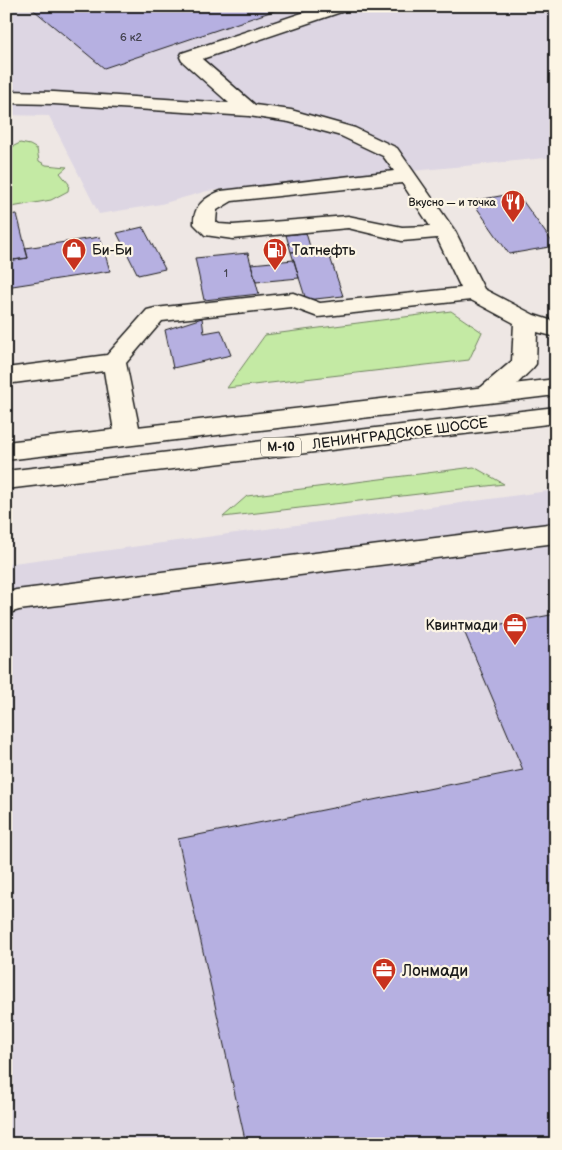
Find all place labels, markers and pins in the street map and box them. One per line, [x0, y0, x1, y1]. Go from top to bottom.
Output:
restaurant icon: Вкусно — и точка [500, 189, 526, 223]
place label: Вкусно — и точка [408, 196, 496, 209]
shop icon: Би-Би [61, 237, 87, 271]
fuel station icon: Татнефть [262, 237, 288, 271]
place label: Би-Би [92, 242, 132, 259]
place label: Татнефть [292, 242, 356, 259]
office icon: Квинтмади [502, 612, 528, 646]
place label: Квинтмади [426, 617, 498, 634]
office icon: Лонмади [371, 957, 397, 991]
place label: Лонмади [401, 962, 468, 981]

